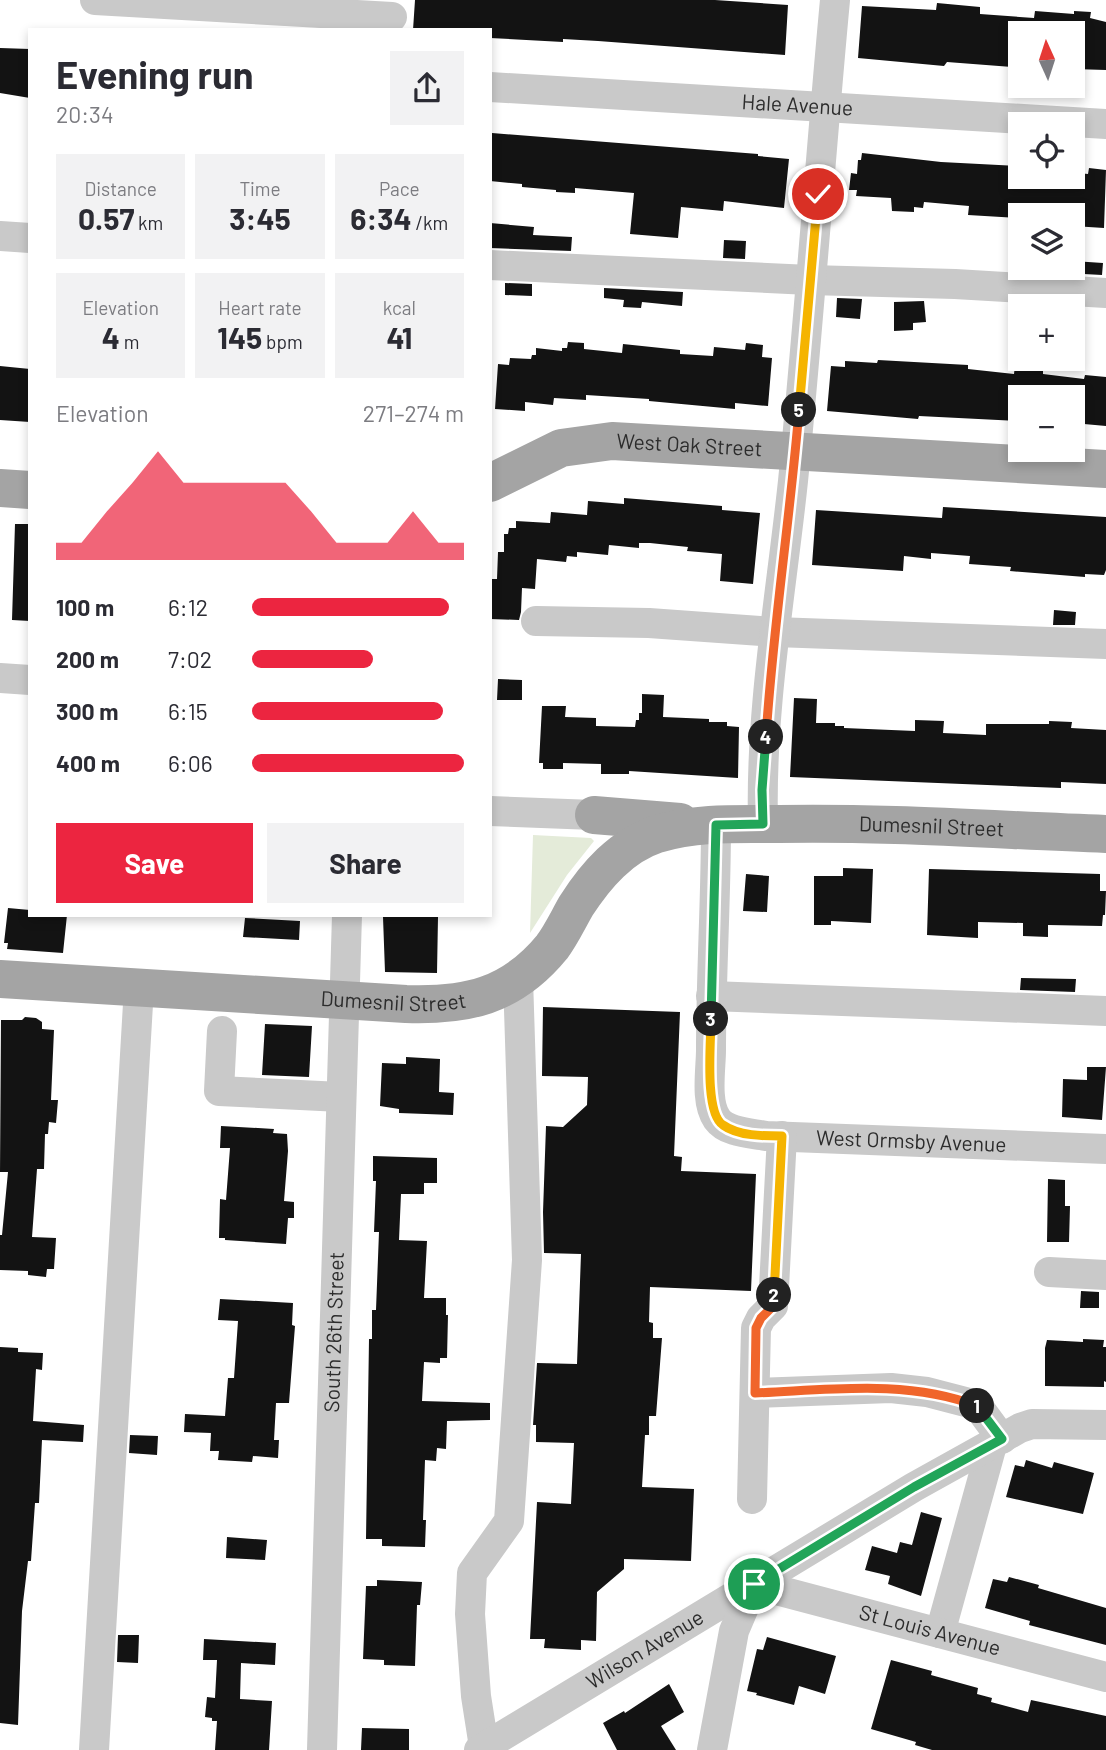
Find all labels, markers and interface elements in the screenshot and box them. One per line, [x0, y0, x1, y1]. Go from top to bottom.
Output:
north arrow [1008, 21, 1085, 98]
map controls [1008, 21, 1085, 462]
text: Evening run [56, 51, 254, 97]
button: share [390, 51, 464, 125]
street label: Hale Avenue [741, 88, 854, 120]
text: 20:34 [56, 100, 114, 128]
button: locate [1008, 112, 1085, 189]
pin [788, 164, 848, 224]
icon: check [799, 175, 837, 213]
text: Distance [84, 177, 157, 200]
text: Time [239, 177, 281, 200]
text: Pace [379, 177, 420, 200]
text: 0.57 [78, 200, 134, 236]
text: 3:45 [229, 200, 291, 236]
text: 6:34 [350, 200, 412, 236]
button: layers [1008, 203, 1085, 280]
text: km [134, 211, 163, 234]
text: /km [412, 211, 448, 234]
button: + [1008, 294, 1085, 371]
text: Elevation [82, 296, 159, 319]
text: Heart rate [218, 296, 302, 319]
text: kcal [383, 296, 416, 319]
text: 4 [102, 319, 120, 355]
text: 145 [217, 319, 262, 355]
text: 41 [386, 319, 412, 355]
text: m [120, 330, 140, 353]
text: bpm [262, 330, 303, 353]
button: − [1008, 385, 1085, 462]
pin: 5 [782, 392, 816, 428]
text: 5 [793, 398, 804, 421]
text: Elevation [56, 399, 149, 427]
text: 271–274 m [363, 399, 464, 427]
street label: West Oak Street [616, 427, 763, 460]
text: 100 m [56, 593, 114, 621]
text: 6:12 [168, 593, 208, 621]
text: 200 m [56, 645, 119, 673]
text: 7:02 [168, 645, 212, 673]
text: 300 m [56, 697, 118, 725]
text: 6:15 [168, 697, 208, 725]
pin: 4 [748, 720, 784, 754]
text: 4 [760, 725, 771, 748]
text: 400 m [56, 749, 120, 777]
text: 6:06 [168, 749, 212, 777]
street label: Dumesnil Street [859, 810, 1005, 841]
button: Save [56, 823, 253, 903]
button: Share [267, 823, 464, 903]
street label: Dumesnil Street [320, 985, 468, 1015]
pin: 3 [694, 1002, 728, 1036]
text: 3 [705, 1007, 716, 1030]
street label: West Ormsby Avenue [816, 1124, 1007, 1156]
street label: South 26th Street [318, 1251, 348, 1413]
pin: 2 [756, 1278, 792, 1312]
text: 2 [768, 1283, 779, 1306]
pin: 1 [960, 1388, 995, 1424]
text: 1 [973, 1394, 980, 1417]
pin [724, 1554, 784, 1614]
icon: arrive [735, 1565, 773, 1603]
street label: St Louis Avenue [857, 1598, 1004, 1660]
street label: Wilson Avenue [581, 1603, 707, 1693]

